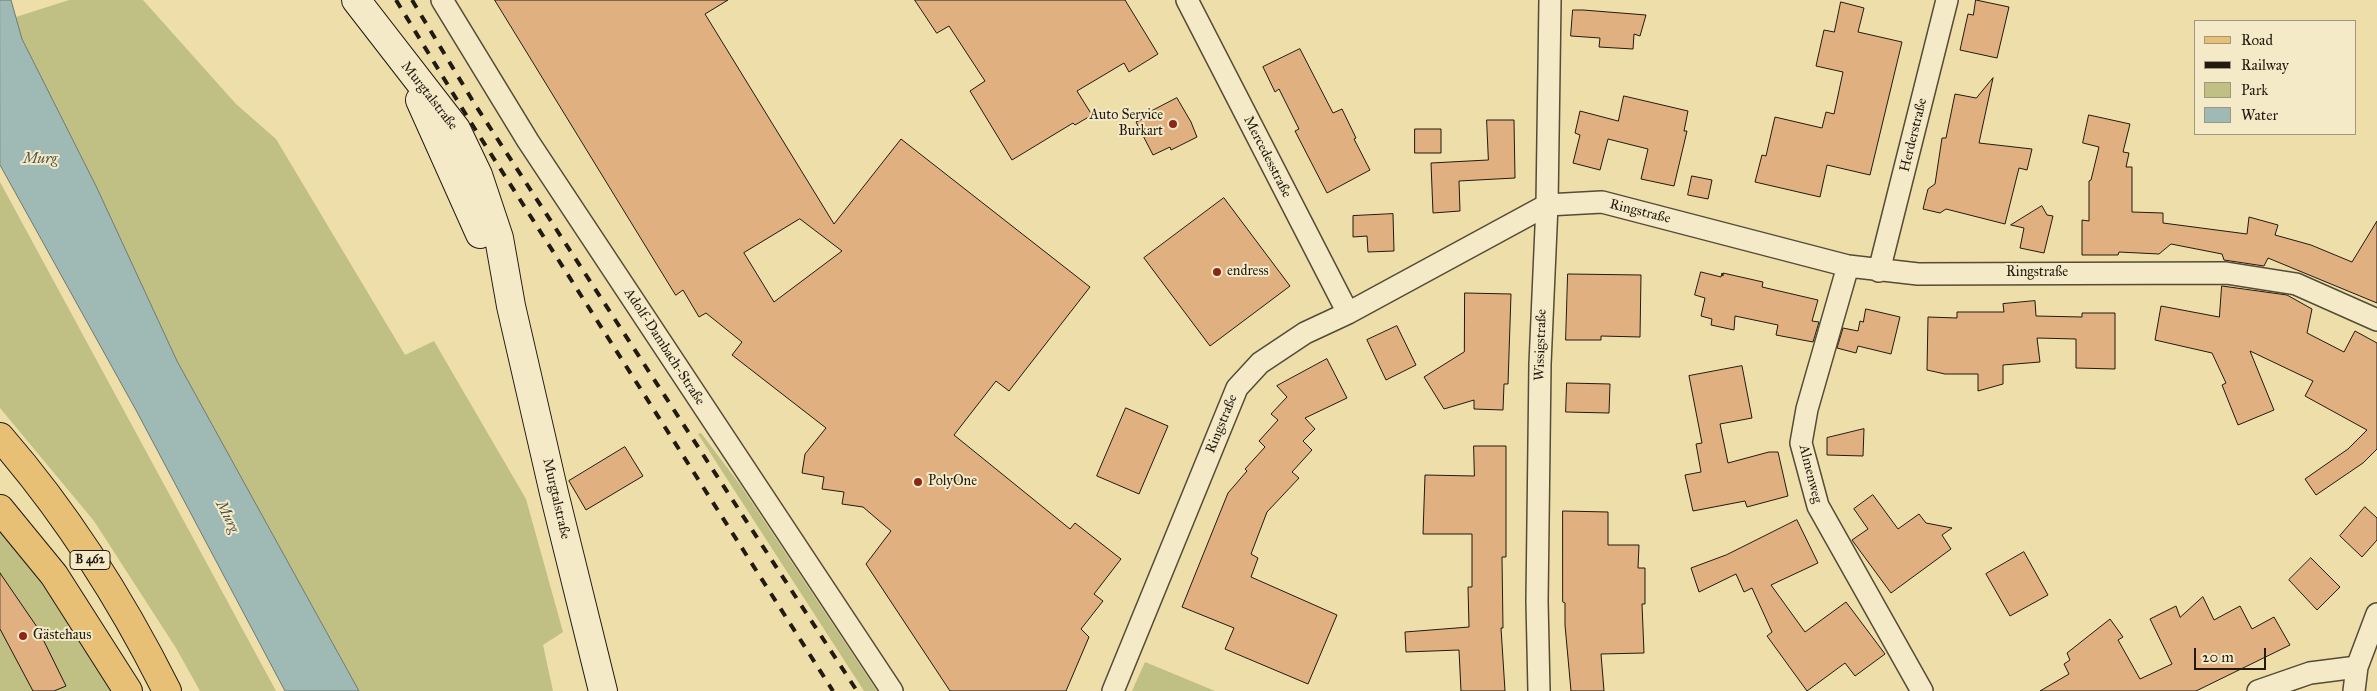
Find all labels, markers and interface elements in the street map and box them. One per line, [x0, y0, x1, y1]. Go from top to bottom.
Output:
legend [2194, 20, 2357, 135]
text: Road [2241, 31, 2273, 49]
text: Railway [2241, 56, 2289, 74]
street label: Murgtalstraße [397, 58, 461, 134]
text: Park [2241, 81, 2268, 99]
street label: Herderstraße [1897, 96, 1931, 174]
text: Water [2241, 106, 2278, 124]
place label: Auto Service Burkart [1090, 108, 1163, 140]
street label: Mercedesstraße [1239, 113, 1295, 201]
marker: Auto Service Burkart [1167, 118, 1179, 130]
water label: Murg [23, 150, 57, 168]
street label: Ringstraße [1608, 196, 1672, 228]
place label: endress [1227, 264, 1269, 280]
street label: Ringstraße [2006, 265, 2068, 281]
marker: endress [1211, 266, 1223, 278]
street label: Adolf-Dambach-Straße [620, 285, 708, 409]
street label: Wissigstraße [1531, 309, 1551, 381]
street label: Ringstraße [1203, 392, 1241, 456]
street label: Almenweg [1795, 443, 1825, 505]
street label: Murgtalstraße [539, 457, 573, 541]
place label: PolyOne [928, 474, 977, 490]
marker: PolyOne [912, 476, 924, 488]
water label: Murg [211, 498, 243, 536]
road number: B 462 [70, 550, 110, 570]
place label: Gästehaus [33, 628, 91, 644]
marker: Gästehaus [17, 630, 29, 642]
scale bar [2197, 638, 2270, 670]
text: 20 m [2202, 648, 2234, 666]

